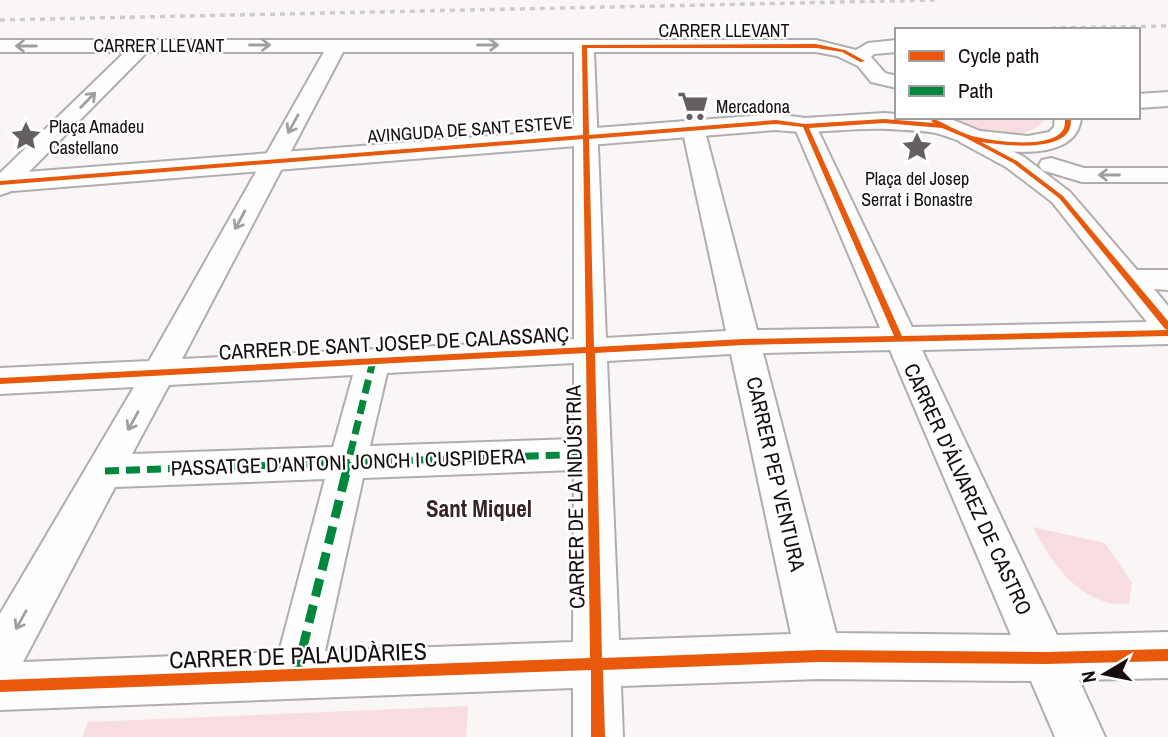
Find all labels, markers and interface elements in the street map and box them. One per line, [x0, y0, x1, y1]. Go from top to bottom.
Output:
street label: CARRER LLEVANT [659, 18, 789, 43]
legend [895, 28, 1140, 119]
street label: CARRER LLEVANT [94, 33, 224, 58]
one-way arrow [248, 38, 271, 52]
one-way arrow [476, 38, 499, 52]
one-way arrow [14, 39, 37, 53]
text: Cycle path [958, 41, 1039, 70]
text: Path [958, 76, 993, 105]
supermarket icon: Mercadona [676, 89, 710, 123]
one-way arrow [80, 92, 97, 109]
place label: Mercadona [716, 94, 790, 119]
street label: AVINGUDA DE SANT ESTEVE [366, 109, 573, 149]
place label: Plaça Amadeu Castellano [49, 114, 144, 160]
one-way arrow [285, 114, 299, 134]
place icon: Plaça Amadeu Castellano [9, 119, 43, 153]
place icon: Plaça del Josep Serrat i Bonastre [900, 130, 934, 164]
place label: Plaça del Josep Serrat i Bonastre [861, 166, 973, 212]
one-way arrow [1097, 168, 1120, 182]
one-way arrow [233, 210, 247, 230]
street label: CARRER DE SANT JOSEP DE CALASSANÇ [218, 319, 570, 367]
street label: CARRER D'ÁLVAREZ DE CASTRO [897, 359, 1039, 619]
street label: CARRER PEP VENTURA [740, 374, 813, 575]
street label: CARRER DE LA INDÚSTRIA [559, 384, 591, 609]
one-way arrow [125, 410, 139, 431]
street label: PASSATGE D'ANTONI JONCH I CUSPIDERA [170, 441, 526, 483]
district label: Sant Miquel [426, 493, 532, 524]
one-way arrow [14, 609, 28, 629]
street label: CARRER DE PALAUDÀRIES [169, 635, 427, 675]
north arrow [1070, 639, 1140, 709]
text: N [1074, 669, 1102, 685]

